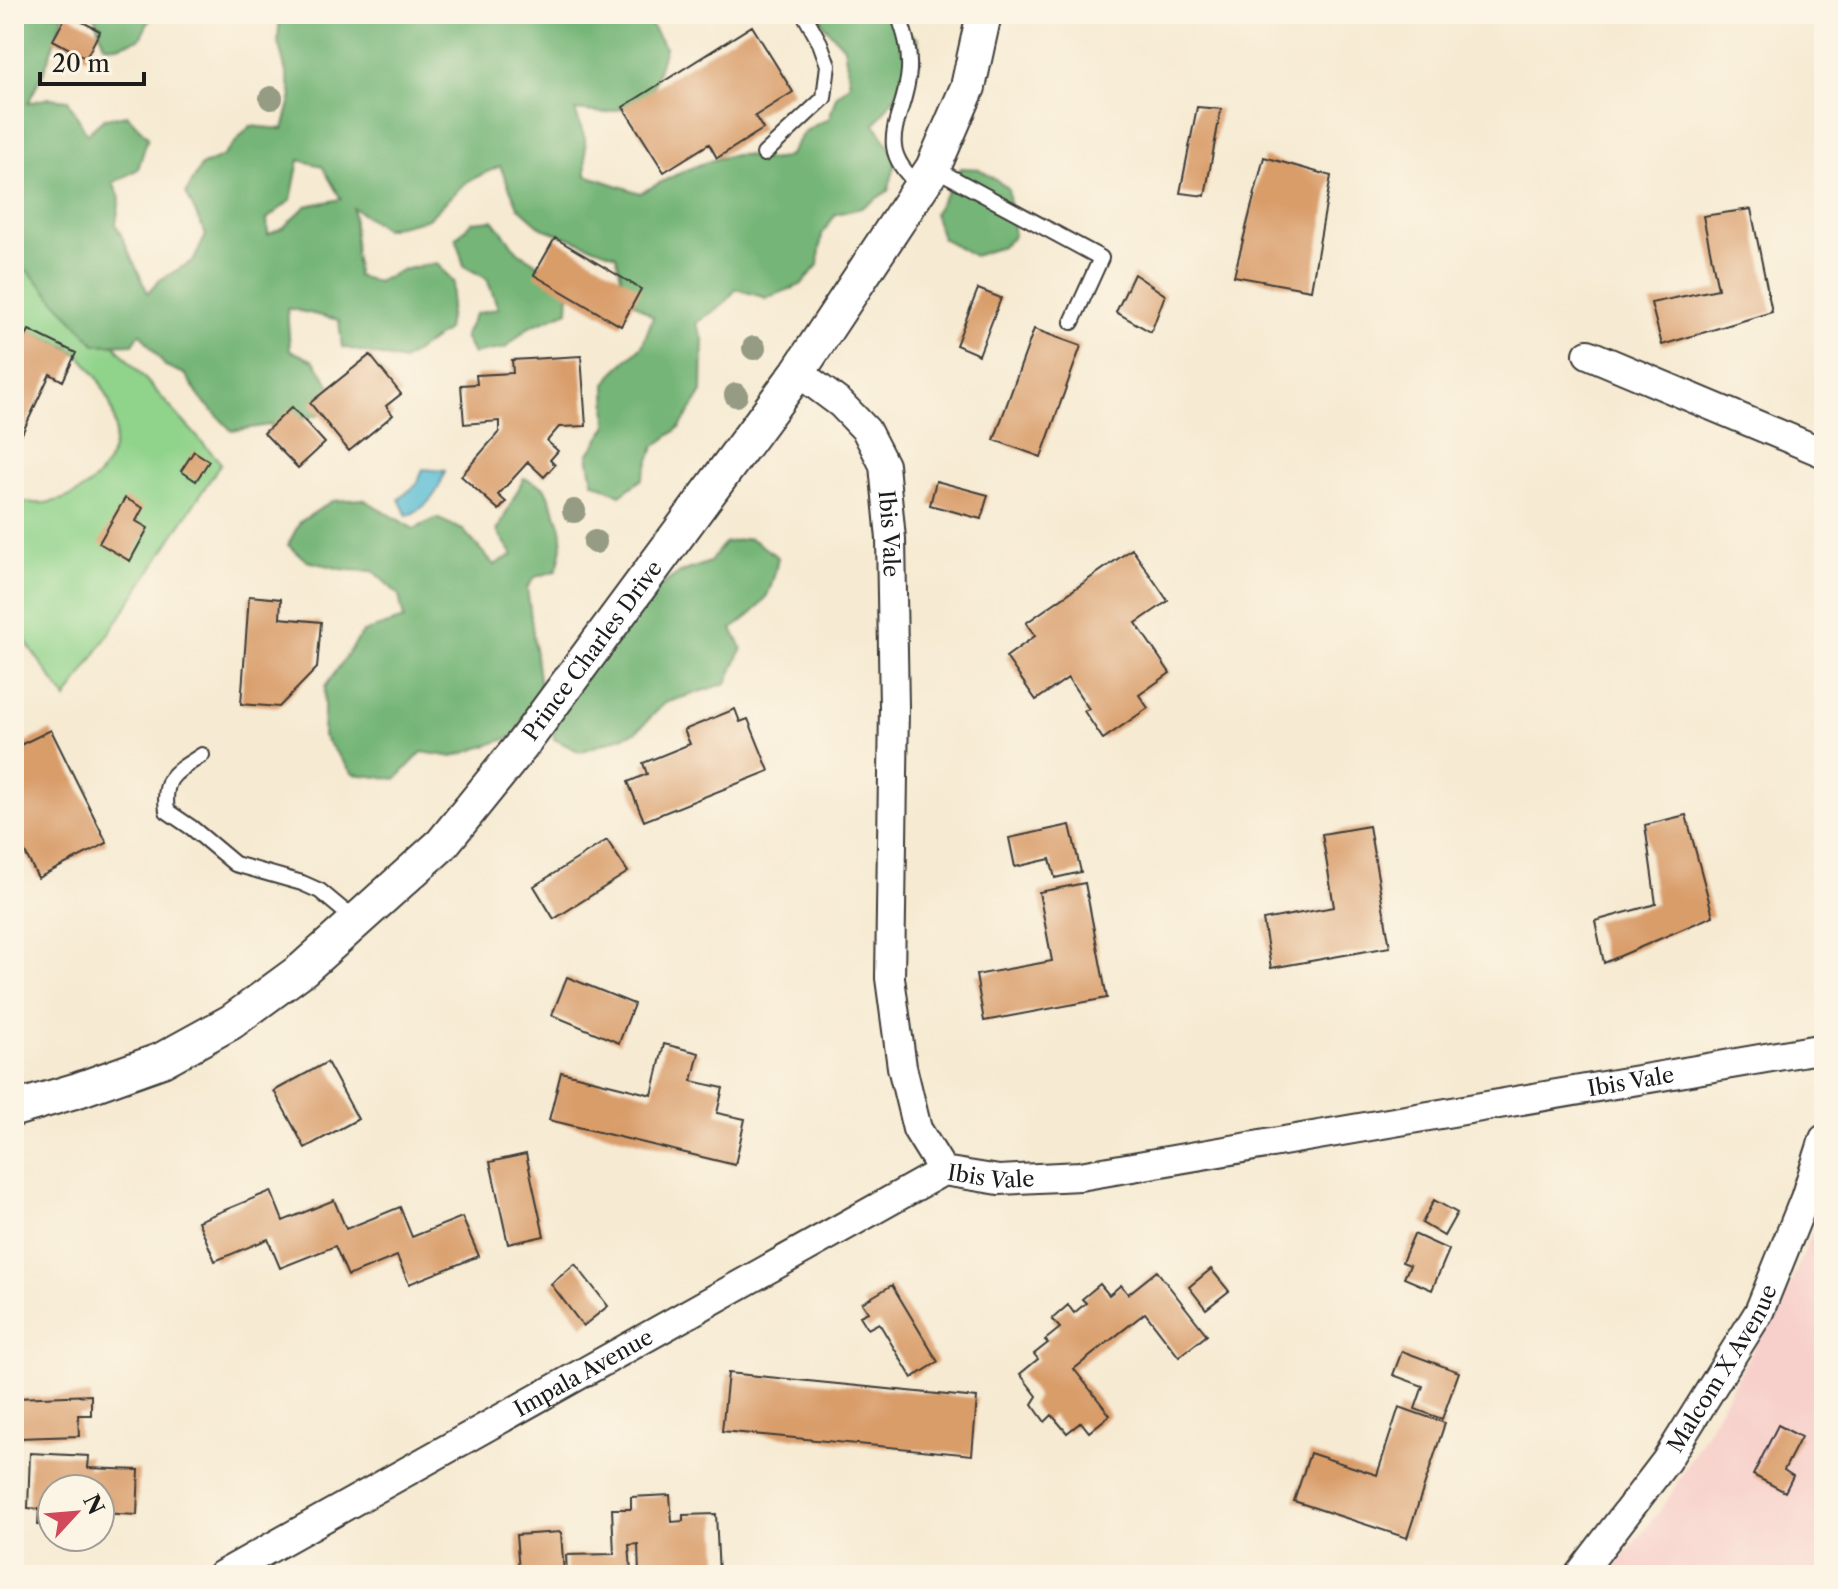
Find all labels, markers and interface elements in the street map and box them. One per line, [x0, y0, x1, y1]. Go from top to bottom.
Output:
scale bar [40, 36, 144, 86]
text: 20 m [52, 49, 110, 78]
street label: Ibis Vale [873, 489, 905, 578]
street label: Prince Charles Drive [517, 555, 667, 746]
street label: Ibis Vale [1585, 1061, 1676, 1102]
street label: Ibis Vale [946, 1158, 1035, 1195]
street label: Malcom X Avenue [1661, 1280, 1782, 1457]
street label: Impala Avenue [509, 1323, 657, 1422]
north arrow [36, 1473, 116, 1553]
text: N [77, 1490, 110, 1519]

